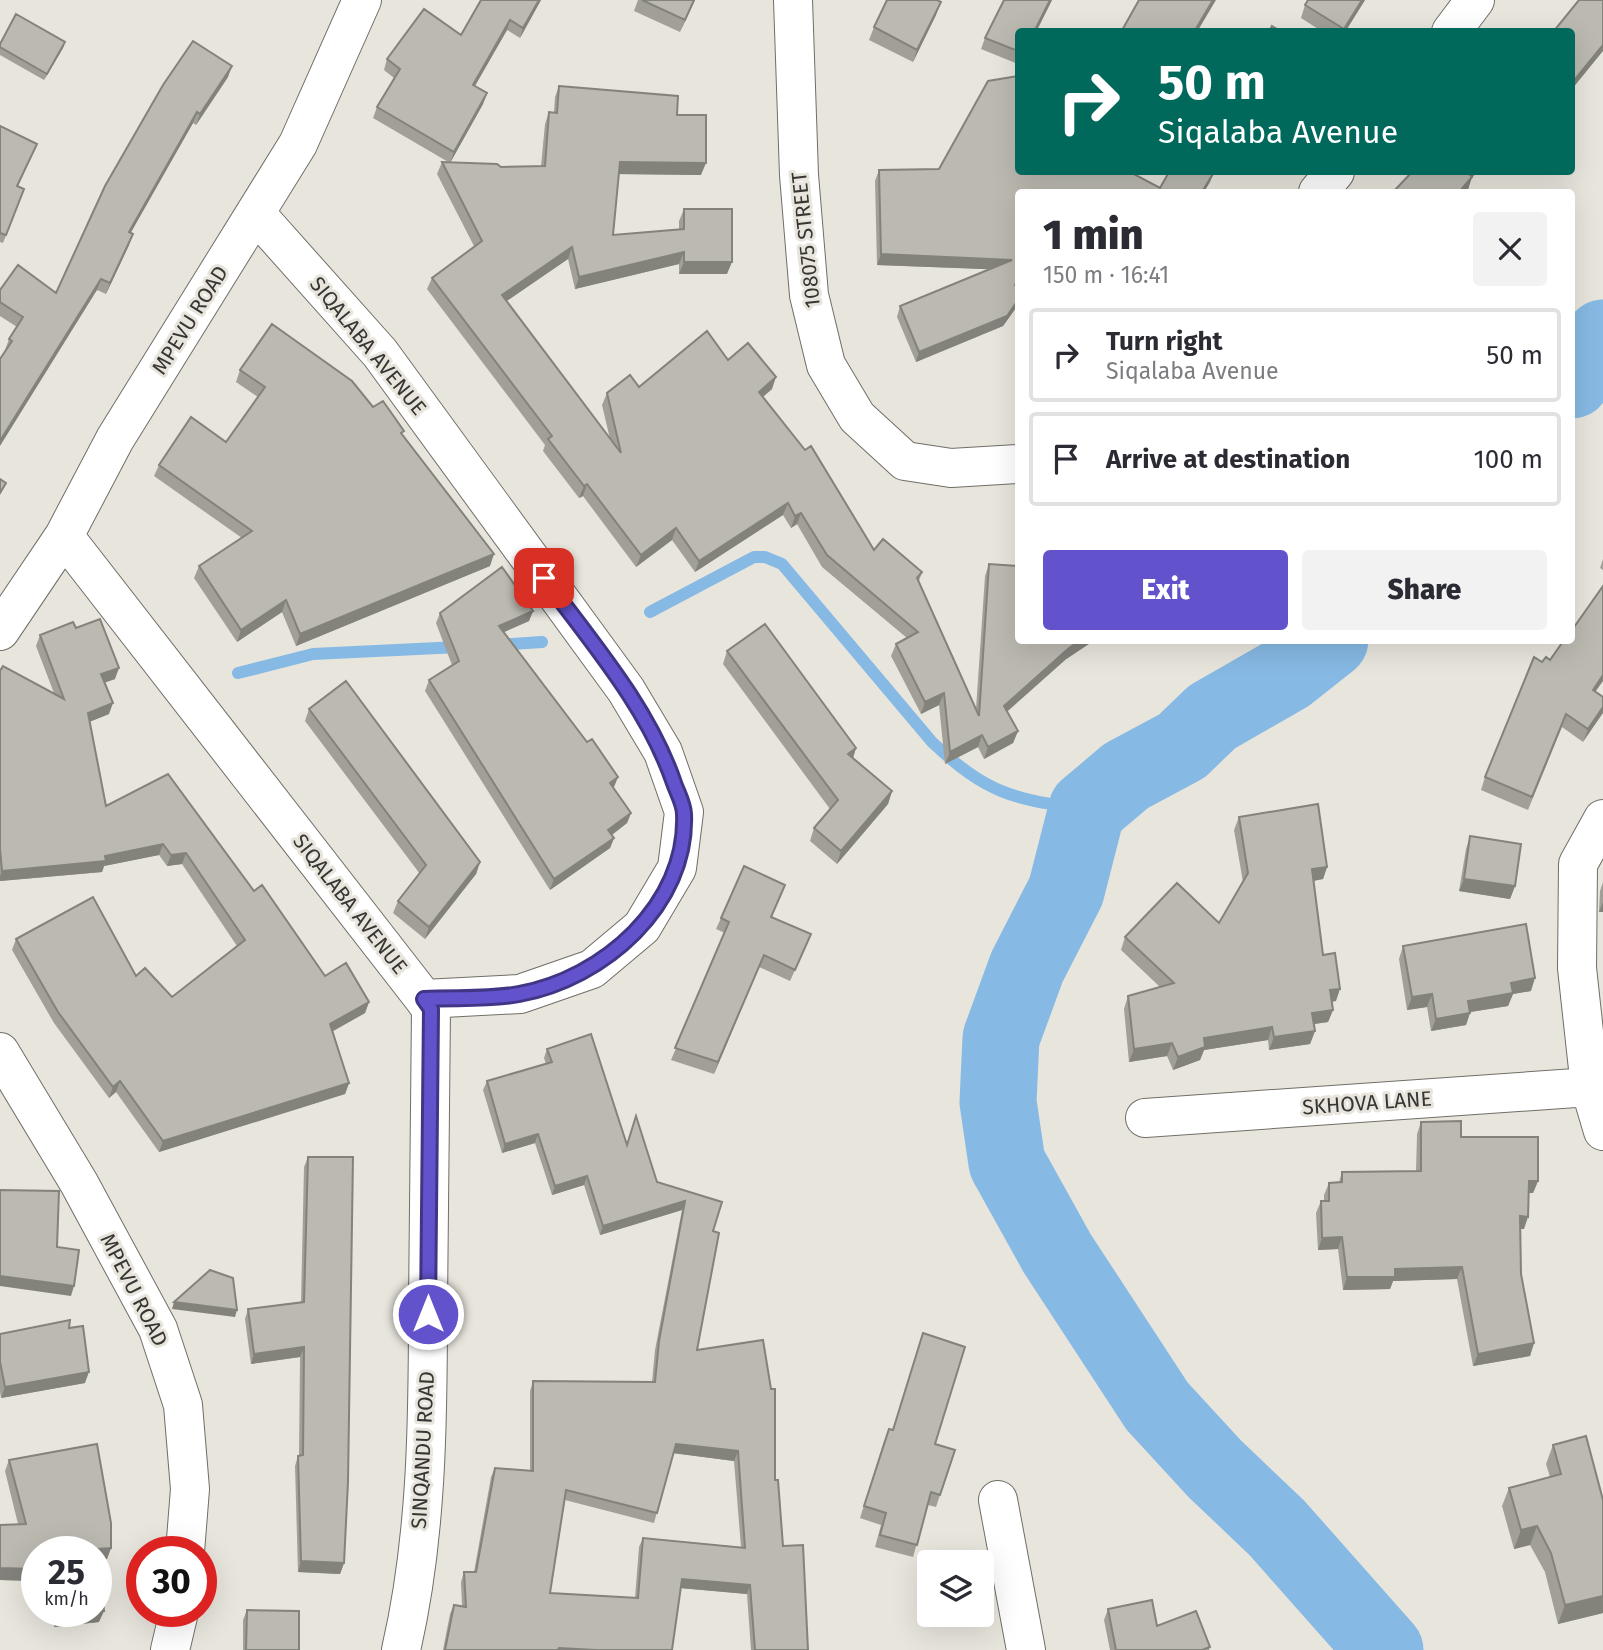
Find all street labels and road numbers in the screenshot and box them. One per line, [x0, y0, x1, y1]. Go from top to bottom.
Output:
street label: 108075 STREET [786, 171, 826, 309]
street label: MPEVU ROAD [146, 261, 234, 379]
street label: SIQALABA AVENUE [304, 271, 432, 421]
street label: SIQALABA AVENUE [287, 829, 413, 979]
street label: SKHOVA LANE [1301, 1086, 1433, 1120]
street label: MPEVU ROAD [94, 1229, 174, 1351]
street label: SINQANDU ROAD [406, 1370, 440, 1530]

